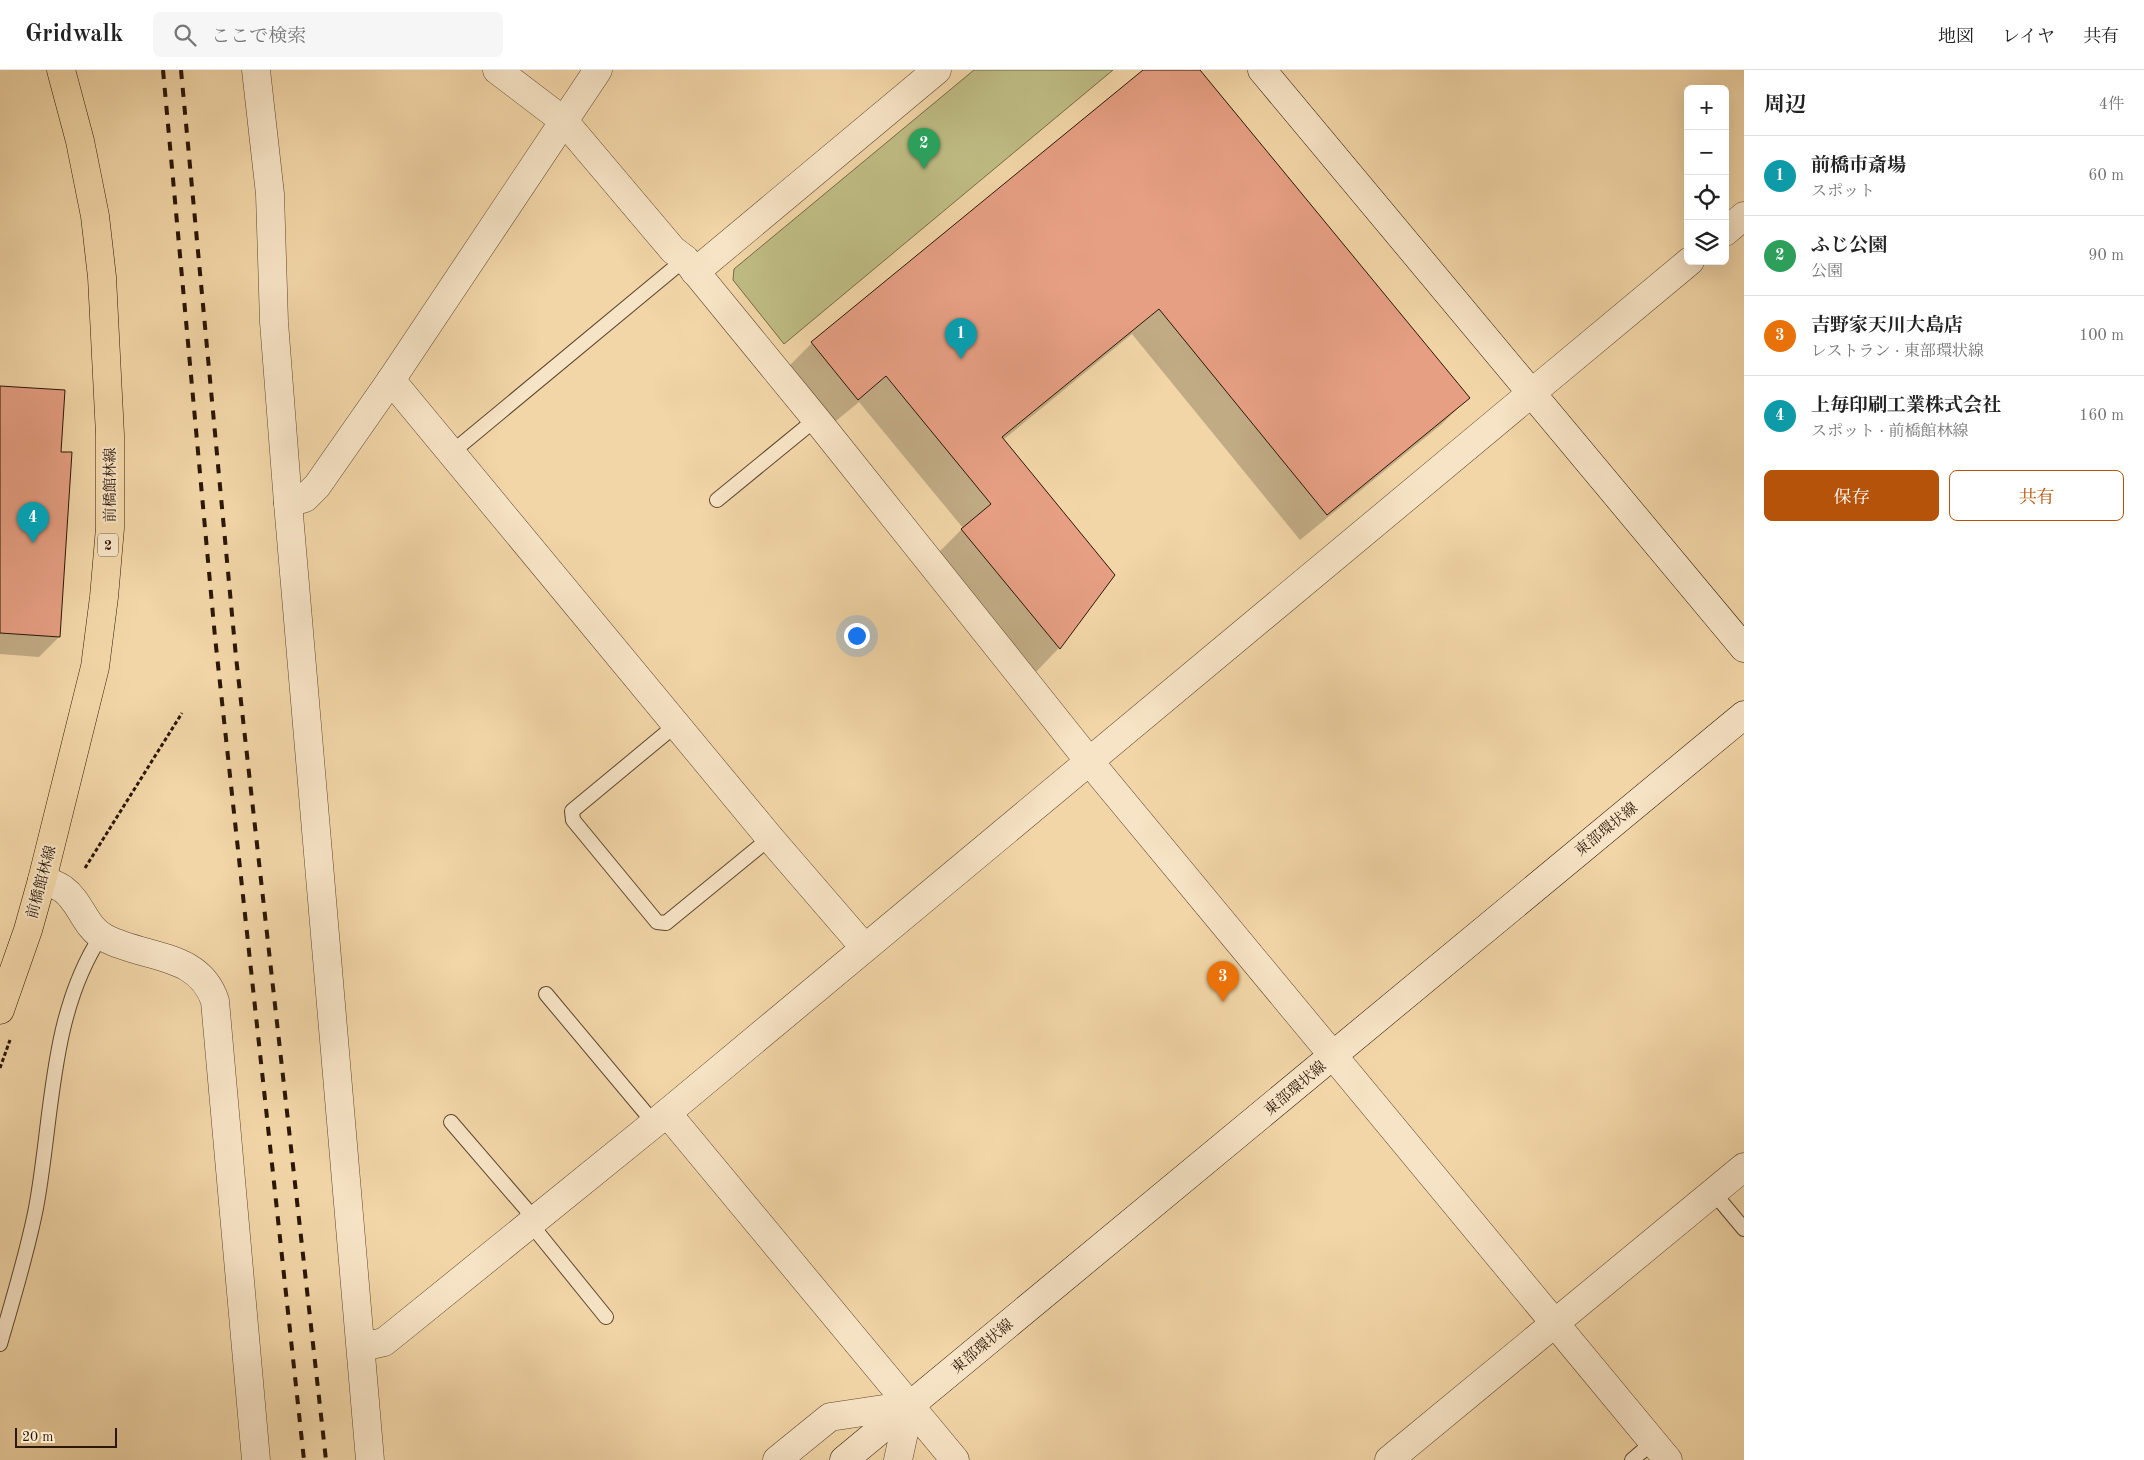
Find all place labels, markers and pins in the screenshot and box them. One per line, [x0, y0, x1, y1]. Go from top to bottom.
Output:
pin: 2 [908, 128, 940, 169]
pin: 1 [945, 318, 977, 359]
pin: 4 [17, 502, 49, 543]
pin: 3 [1207, 961, 1239, 1002]

